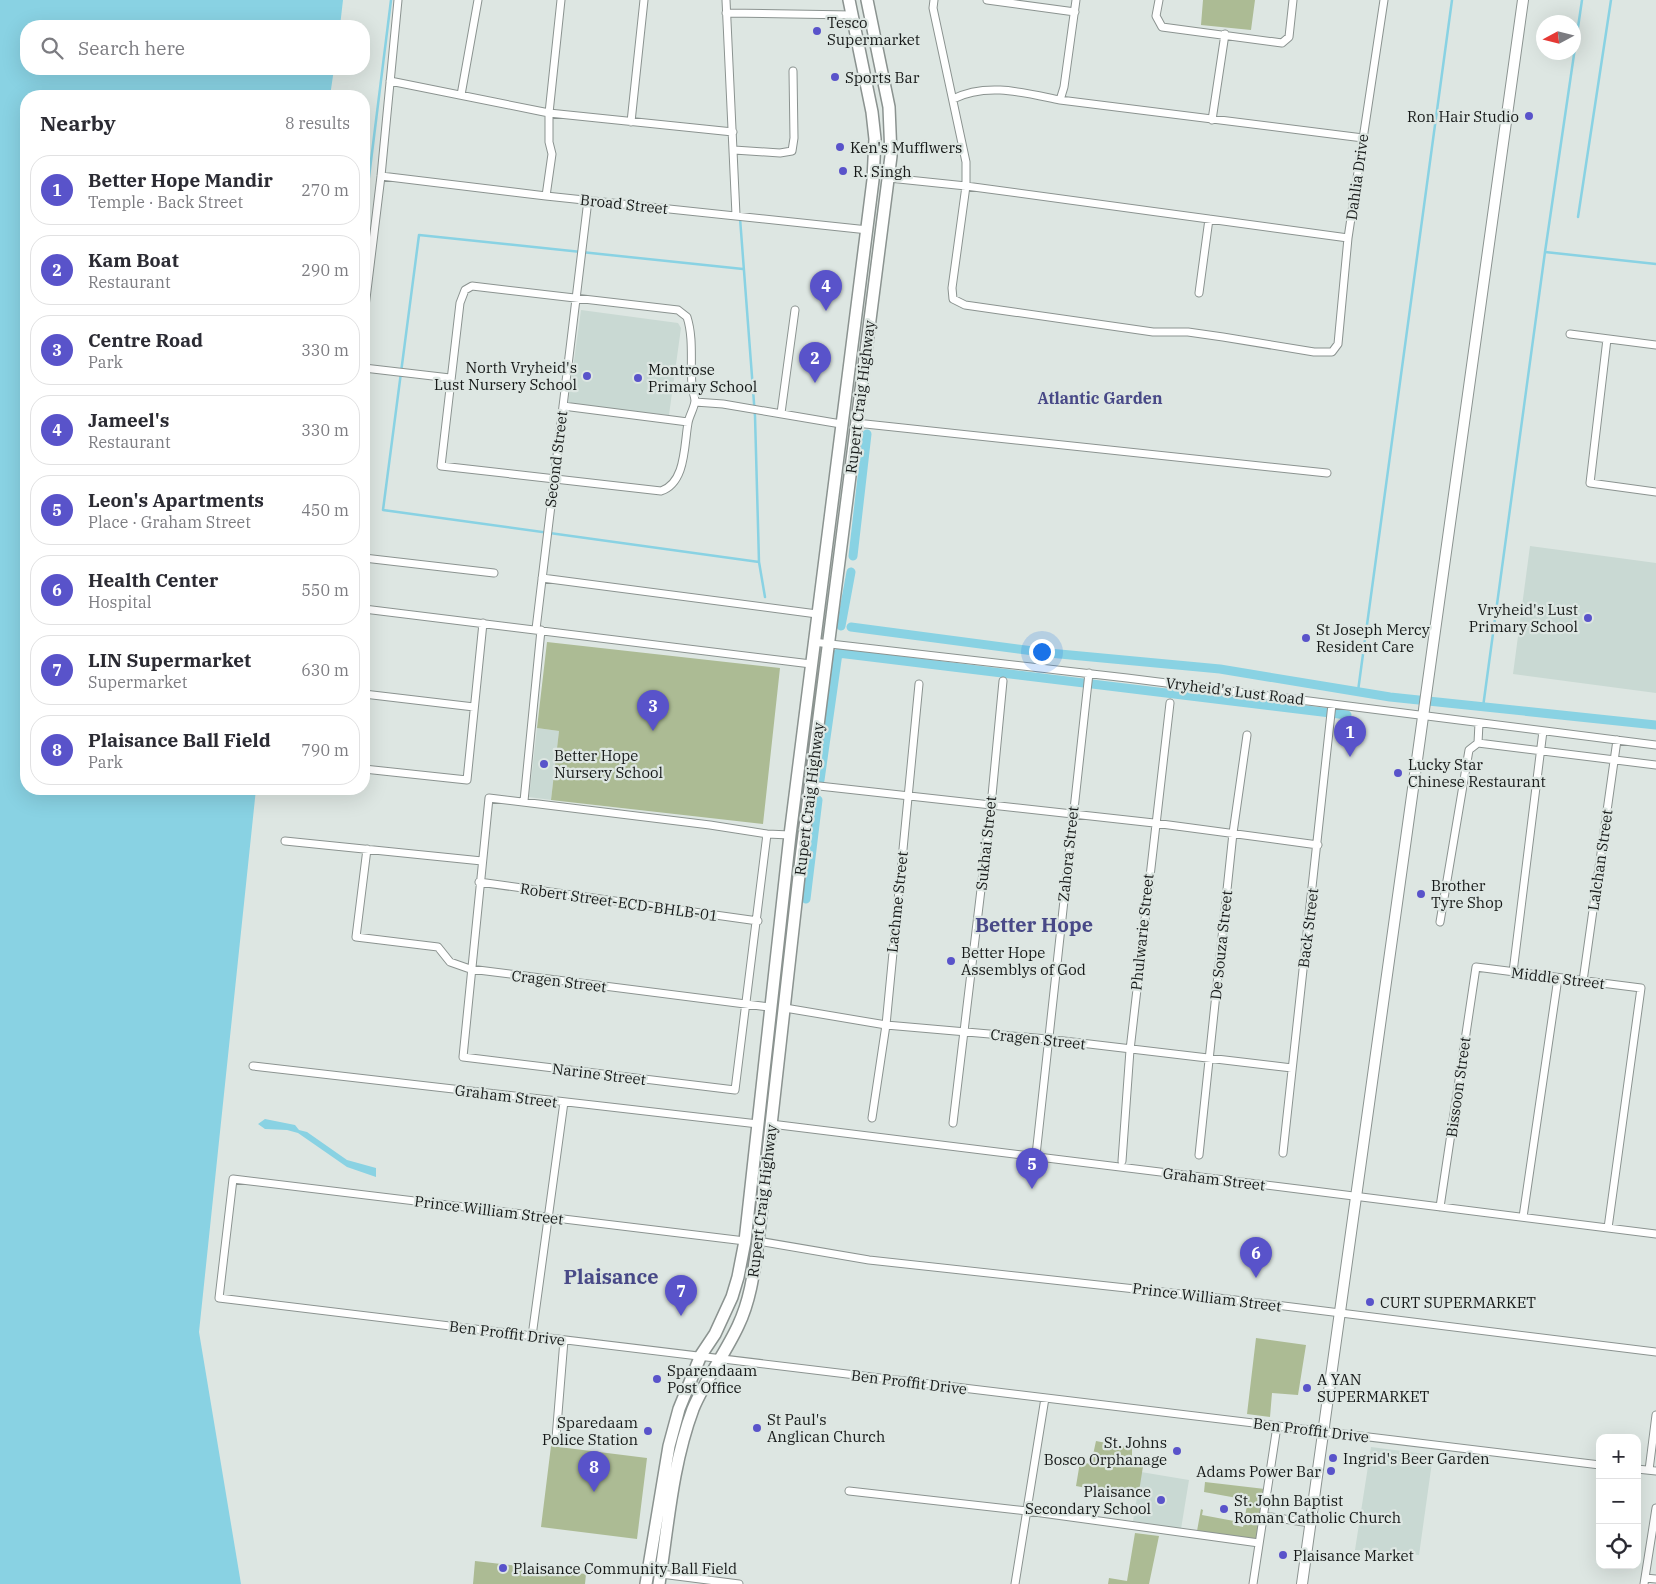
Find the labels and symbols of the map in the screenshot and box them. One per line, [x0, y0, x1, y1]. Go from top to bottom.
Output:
place label: Tesco Supermarket [827, 13, 920, 49]
north arrow [1536, 15, 1581, 60]
marker: Tesco Supermarket [811, 25, 823, 37]
place label: Sports Bar [845, 68, 920, 87]
marker: Sports Bar [829, 71, 841, 83]
place label: Ron Hair Studio [1407, 107, 1519, 126]
marker: Ron Hair Studio [1523, 110, 1535, 122]
street label: Dahlia Drive [1342, 133, 1372, 221]
place label: Ken's Mufflwers [850, 138, 962, 157]
marker: Ken's Mufflwers [834, 141, 846, 153]
place label: R. Singh [853, 162, 912, 181]
marker: R. Singh [837, 165, 849, 177]
street label: Broad Street [579, 190, 669, 218]
pin: 4 [810, 270, 842, 311]
street label: Rupert Craig Highway [841, 319, 879, 475]
pin: 2 [799, 342, 831, 383]
place label: North Vryheid's Lust Nursery School [434, 358, 577, 394]
place label: Montrose Primary School [648, 360, 757, 396]
marker: North Vryheid's Lust Nursery School [581, 370, 593, 382]
marker: Montrose Primary School [632, 372, 644, 384]
district label: Atlantic Garden [1038, 388, 1163, 408]
street label: Second Street [541, 410, 571, 508]
place label: Vryheid's Lust Primary School [1469, 600, 1578, 636]
marker: Vryheid's Lust Primary School [1582, 612, 1594, 624]
place label: St Joseph Mercy Resident Care [1316, 620, 1430, 656]
marker: St Joseph Mercy Resident Care [1300, 632, 1312, 644]
your location [1029, 639, 1055, 665]
street label: Vryheid's Lust Road [1165, 673, 1305, 709]
pin: 3 [637, 690, 669, 731]
pin: 1 [1334, 716, 1366, 757]
street label: Rupert Craig Highway [790, 721, 828, 877]
place label: Better Hope Nursery School [554, 746, 663, 782]
place label: Lucky Star Chinese Restaurant [1408, 755, 1546, 791]
marker: Better Hope Nursery School [538, 758, 550, 770]
marker: Lucky Star Chinese Restaurant [1392, 767, 1404, 779]
street label: Sukhai Street [972, 795, 1000, 891]
street label: Zahora Street [1054, 805, 1082, 903]
street label: Lalchan Street [1583, 808, 1617, 912]
street label: Lachme Street [882, 850, 912, 954]
street label: Phulwarie Street [1126, 873, 1158, 991]
place label: Brother Tyre Shop [1431, 876, 1503, 912]
street label: Robert Street-ECD-BHLB-01 [519, 879, 719, 925]
street label: Back Street [1294, 887, 1322, 969]
marker: Brother Tyre Shop [1415, 888, 1427, 900]
street label: De Souza Street [1206, 889, 1236, 1001]
district label: Better Hope [975, 911, 1093, 938]
place label: Better Hope Assemblys of God [961, 943, 1086, 979]
marker: Better Hope Assemblys of God [945, 955, 957, 967]
street label: Middle Street [1510, 963, 1606, 993]
street label: Cragen Street [510, 966, 608, 996]
street label: Cragen Street [989, 1025, 1087, 1053]
street label: Bissoon Street [1442, 1035, 1474, 1139]
street label: Narine Street [551, 1059, 647, 1089]
street label: Graham Street [454, 1080, 558, 1112]
street label: Rupert Craig Highway [743, 1123, 781, 1279]
pin: 5 [1016, 1148, 1048, 1189]
street label: Graham Street [1162, 1163, 1266, 1195]
street label: Prince William Street [413, 1191, 565, 1229]
pin: 6 [1240, 1237, 1272, 1278]
district label: Plaisance [564, 1263, 659, 1290]
pin: 7 [665, 1275, 697, 1316]
street label: Prince William Street [1131, 1278, 1283, 1316]
place label: CURT SUPERMARKET [1380, 1293, 1536, 1312]
marker: CURT SUPERMARKET [1364, 1296, 1376, 1308]
street label: Ben Proffit Drive [448, 1316, 566, 1350]
place label: Sparendaam Post Office [667, 1361, 757, 1397]
street label: Ben Proffit Drive [850, 1365, 968, 1399]
place label: A YAN SUPERMARKET [1317, 1370, 1430, 1406]
marker: Sparendaam Post Office [651, 1373, 663, 1385]
marker: A YAN SUPERMARKET [1301, 1382, 1313, 1394]
place label: St Paul's Anglican Church [767, 1410, 885, 1446]
place label: Sparedaam Police Station [542, 1413, 638, 1449]
street label: Ben Proffit Drive [1252, 1413, 1370, 1447]
marker: St Paul's Anglican Church [751, 1422, 763, 1434]
marker: Sparedaam Police Station [642, 1425, 654, 1437]
place label: St. Johns Bosco Orphanage [1044, 1433, 1167, 1469]
marker: St. Johns Bosco Orphanage [1171, 1445, 1183, 1457]
place label: Ingrid's Beer Garden [1343, 1449, 1490, 1468]
pin: 8 [578, 1451, 610, 1492]
marker: Ingrid's Beer Garden [1327, 1452, 1339, 1464]
place label: Adams Power Bar [1196, 1462, 1321, 1481]
marker: Adams Power Bar [1325, 1465, 1337, 1477]
place label: Plaisance Secondary School [1025, 1482, 1151, 1518]
place label: St. John Baptist Roman Catholic Church [1234, 1491, 1401, 1527]
marker: Plaisance Secondary School [1155, 1494, 1167, 1506]
marker: St. John Baptist Roman Catholic Church [1218, 1503, 1230, 1515]
place label: Plaisance Market [1293, 1546, 1414, 1565]
marker: Plaisance Market [1277, 1549, 1289, 1561]
place label: Plaisance Community Ball Field [513, 1559, 737, 1578]
marker: Plaisance Community Ball Field [497, 1562, 509, 1574]

